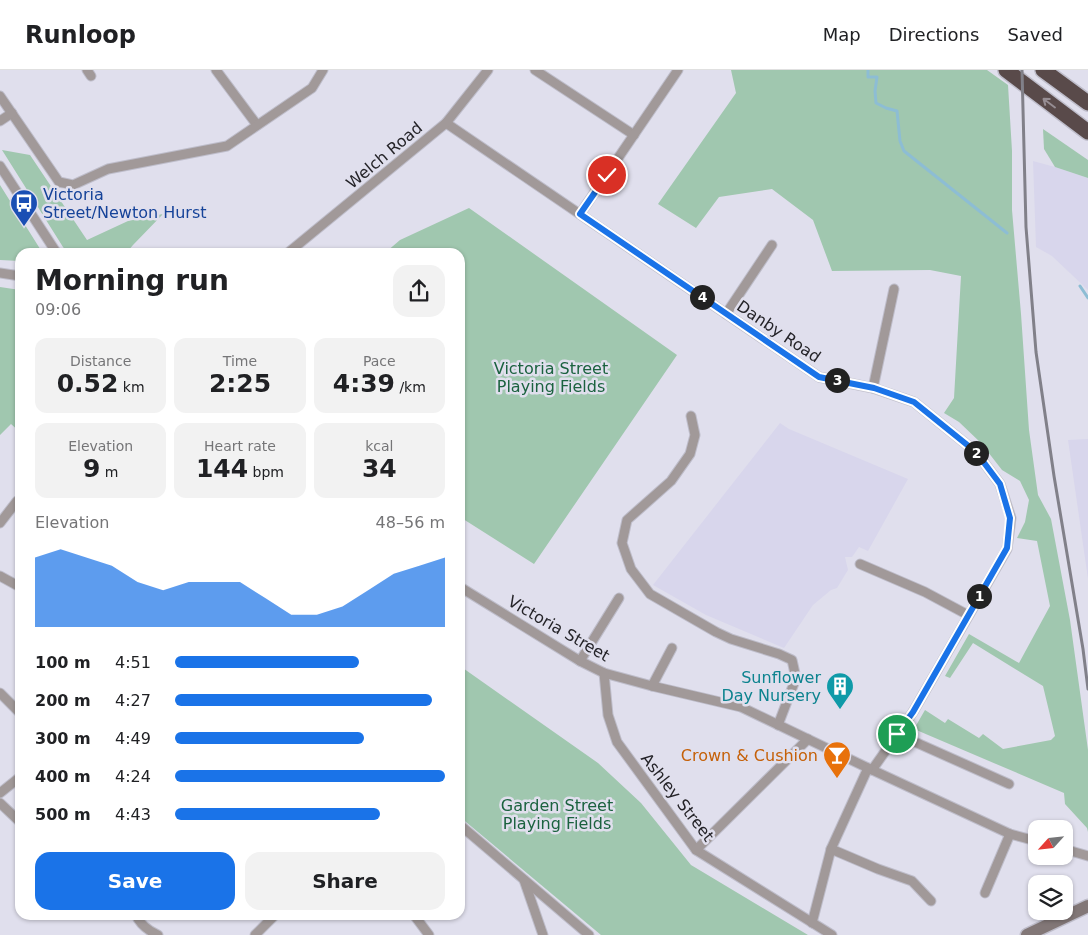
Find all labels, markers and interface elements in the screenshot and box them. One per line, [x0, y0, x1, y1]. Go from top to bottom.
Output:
text: Runloop [25, 21, 136, 49]
text: Map [823, 24, 861, 45]
text: Directions [889, 24, 979, 45]
text: Saved [1007, 24, 1063, 45]
one-way arrow [1042, 98, 1056, 108]
street label: Welch Road [342, 118, 426, 193]
pin [586, 154, 628, 196]
icon: check [593, 161, 621, 189]
place label: Victoria Street/Newton Hurst [43, 185, 207, 222]
bus stop icon: Victoria Street/Newton Hurst [9, 188, 39, 227]
text: Morning run [35, 264, 229, 297]
button: share [393, 265, 445, 317]
pin: 4 [690, 284, 714, 310]
text: 4 [698, 289, 707, 305]
street label: Danby Road [733, 296, 824, 366]
text: 09:06 [35, 300, 81, 319]
text: Distance [70, 353, 131, 369]
text: Time [223, 353, 257, 369]
text: Pace [363, 353, 396, 369]
park label: Victoria Street Playing Fields [494, 359, 608, 396]
pin: 3 [824, 368, 850, 392]
text: 0.52 [57, 369, 118, 398]
text: 2:25 [209, 369, 271, 398]
text: 4:39 [333, 369, 395, 398]
text: 3 [833, 372, 842, 388]
text: km [118, 379, 145, 395]
text: /km [395, 379, 426, 395]
text: Elevation [68, 438, 133, 454]
text: Heart rate [204, 438, 276, 454]
text: kcal [365, 438, 393, 454]
pin: 2 [964, 440, 988, 466]
text: 2 [972, 445, 981, 461]
text: 9 [83, 454, 100, 483]
text: 144 [196, 454, 248, 483]
text: 34 [362, 454, 397, 483]
text: m [100, 464, 118, 480]
text: bpm [248, 464, 284, 480]
text: Elevation [35, 513, 109, 532]
text: 48–56 m [376, 513, 445, 532]
pin: 1 [966, 584, 992, 608]
text: 1 [975, 588, 984, 604]
street label: Victoria Street [504, 592, 613, 665]
text: 100 m [35, 653, 91, 672]
text: 4:51 [115, 653, 151, 672]
place label: Sunflower Day Nursery [721, 668, 821, 705]
building icon: Sunflower Day Nursery [825, 671, 855, 710]
text: 200 m [35, 691, 91, 710]
text: 4:27 [115, 691, 151, 710]
pin [876, 713, 918, 755]
icon: arrive [883, 720, 911, 748]
text: 300 m [35, 729, 91, 748]
text: 4:49 [115, 729, 151, 748]
bar icon: Crown & Cushion [822, 740, 852, 779]
place label: Crown & Cushion [681, 746, 818, 765]
street label: Ashley Street [637, 749, 718, 845]
text: 400 m [35, 767, 91, 786]
text: 4:24 [115, 767, 151, 786]
park label: Garden Street Playing Fields [501, 796, 613, 833]
text: 500 m [35, 805, 91, 824]
text: 4:43 [115, 805, 151, 824]
north arrow [1028, 820, 1072, 865]
map controls [1028, 820, 1073, 920]
button: Save [35, 852, 235, 910]
button: Share [245, 852, 445, 910]
button: layers [1028, 875, 1073, 920]

